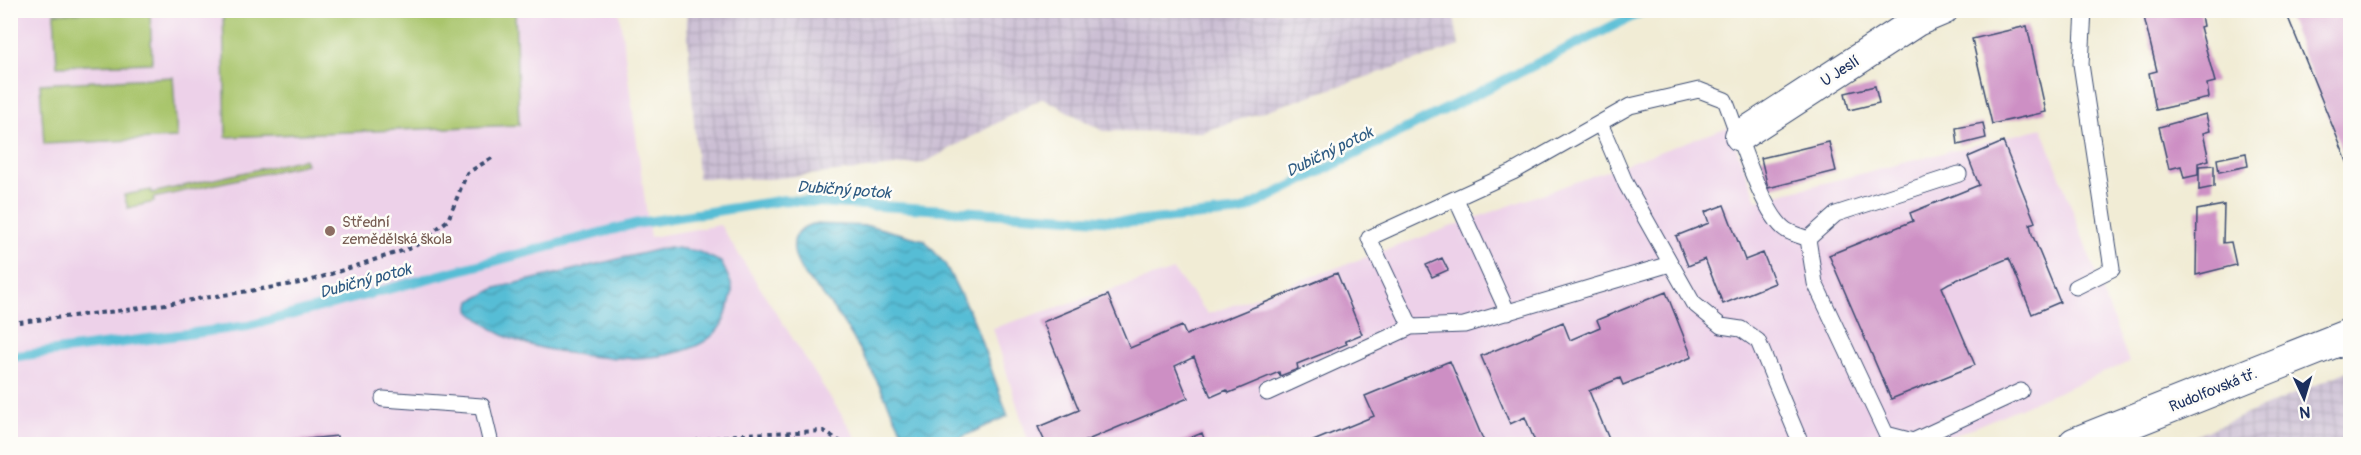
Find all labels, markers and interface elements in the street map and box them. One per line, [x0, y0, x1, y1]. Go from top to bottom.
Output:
street label: U Jeslí [1817, 52, 1863, 91]
water label: Dubičný potok [1283, 122, 1377, 181]
water label: Dubičný potok [796, 177, 893, 203]
place label: Střední zemědělská škola [342, 213, 452, 249]
marker: Střední zemědělská škola [323, 224, 337, 238]
water label: Dubičný potok [317, 259, 415, 303]
street label: Rudolfovská tř. [2166, 364, 2260, 417]
north arrow [2274, 368, 2334, 428]
text: N [2299, 402, 2311, 422]

